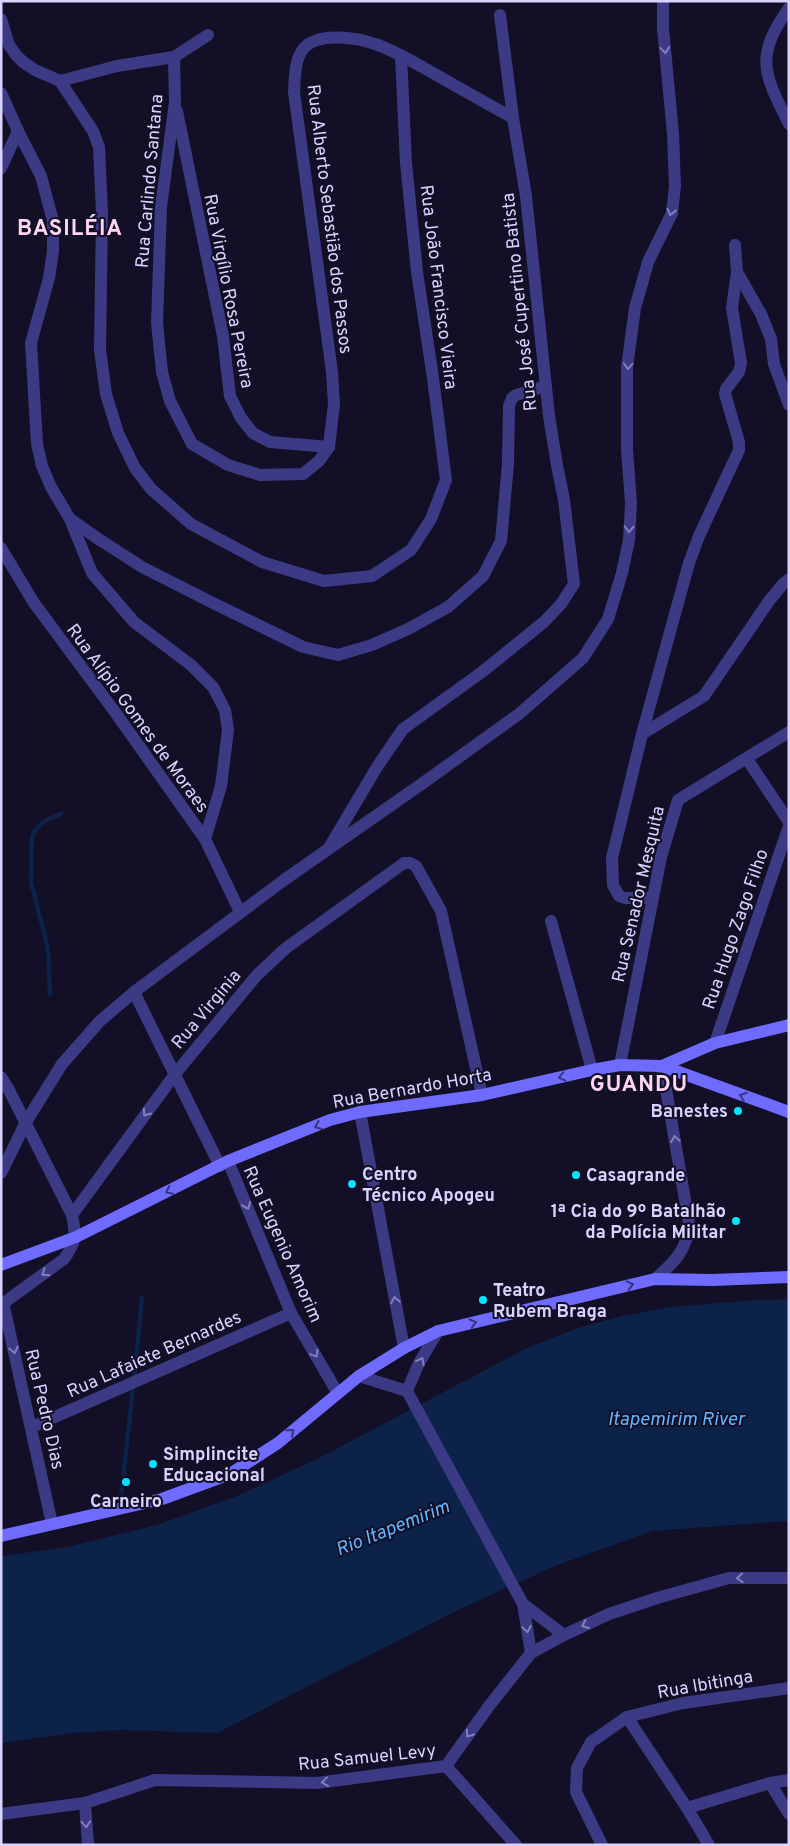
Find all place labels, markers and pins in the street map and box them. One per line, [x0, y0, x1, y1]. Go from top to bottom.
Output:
place label: Banestes [650, 1101, 728, 1124]
marker: Banestes [732, 1105, 744, 1117]
place label: Centro Técnico Apogeu [362, 1164, 495, 1208]
place label: Casagrande [586, 1165, 685, 1188]
marker: Casagrande [570, 1169, 582, 1181]
marker: Centro Técnico Apogeu [346, 1178, 358, 1190]
place label: 1ª Cia do 9º Batalhão da Polícia Militar [551, 1201, 726, 1245]
marker: 1ª Cia do 9º Batalhão da Polícia Militar [730, 1215, 742, 1227]
place label: Teatro Rubem Braga [493, 1280, 607, 1324]
marker: Teatro Rubem Braga [477, 1294, 489, 1306]
place label: Simplincite Educacional [163, 1444, 265, 1488]
marker: Simplincite Educacional [147, 1458, 159, 1470]
marker: Carneiro [120, 1476, 132, 1488]
place label: Carneiro [90, 1491, 162, 1514]

